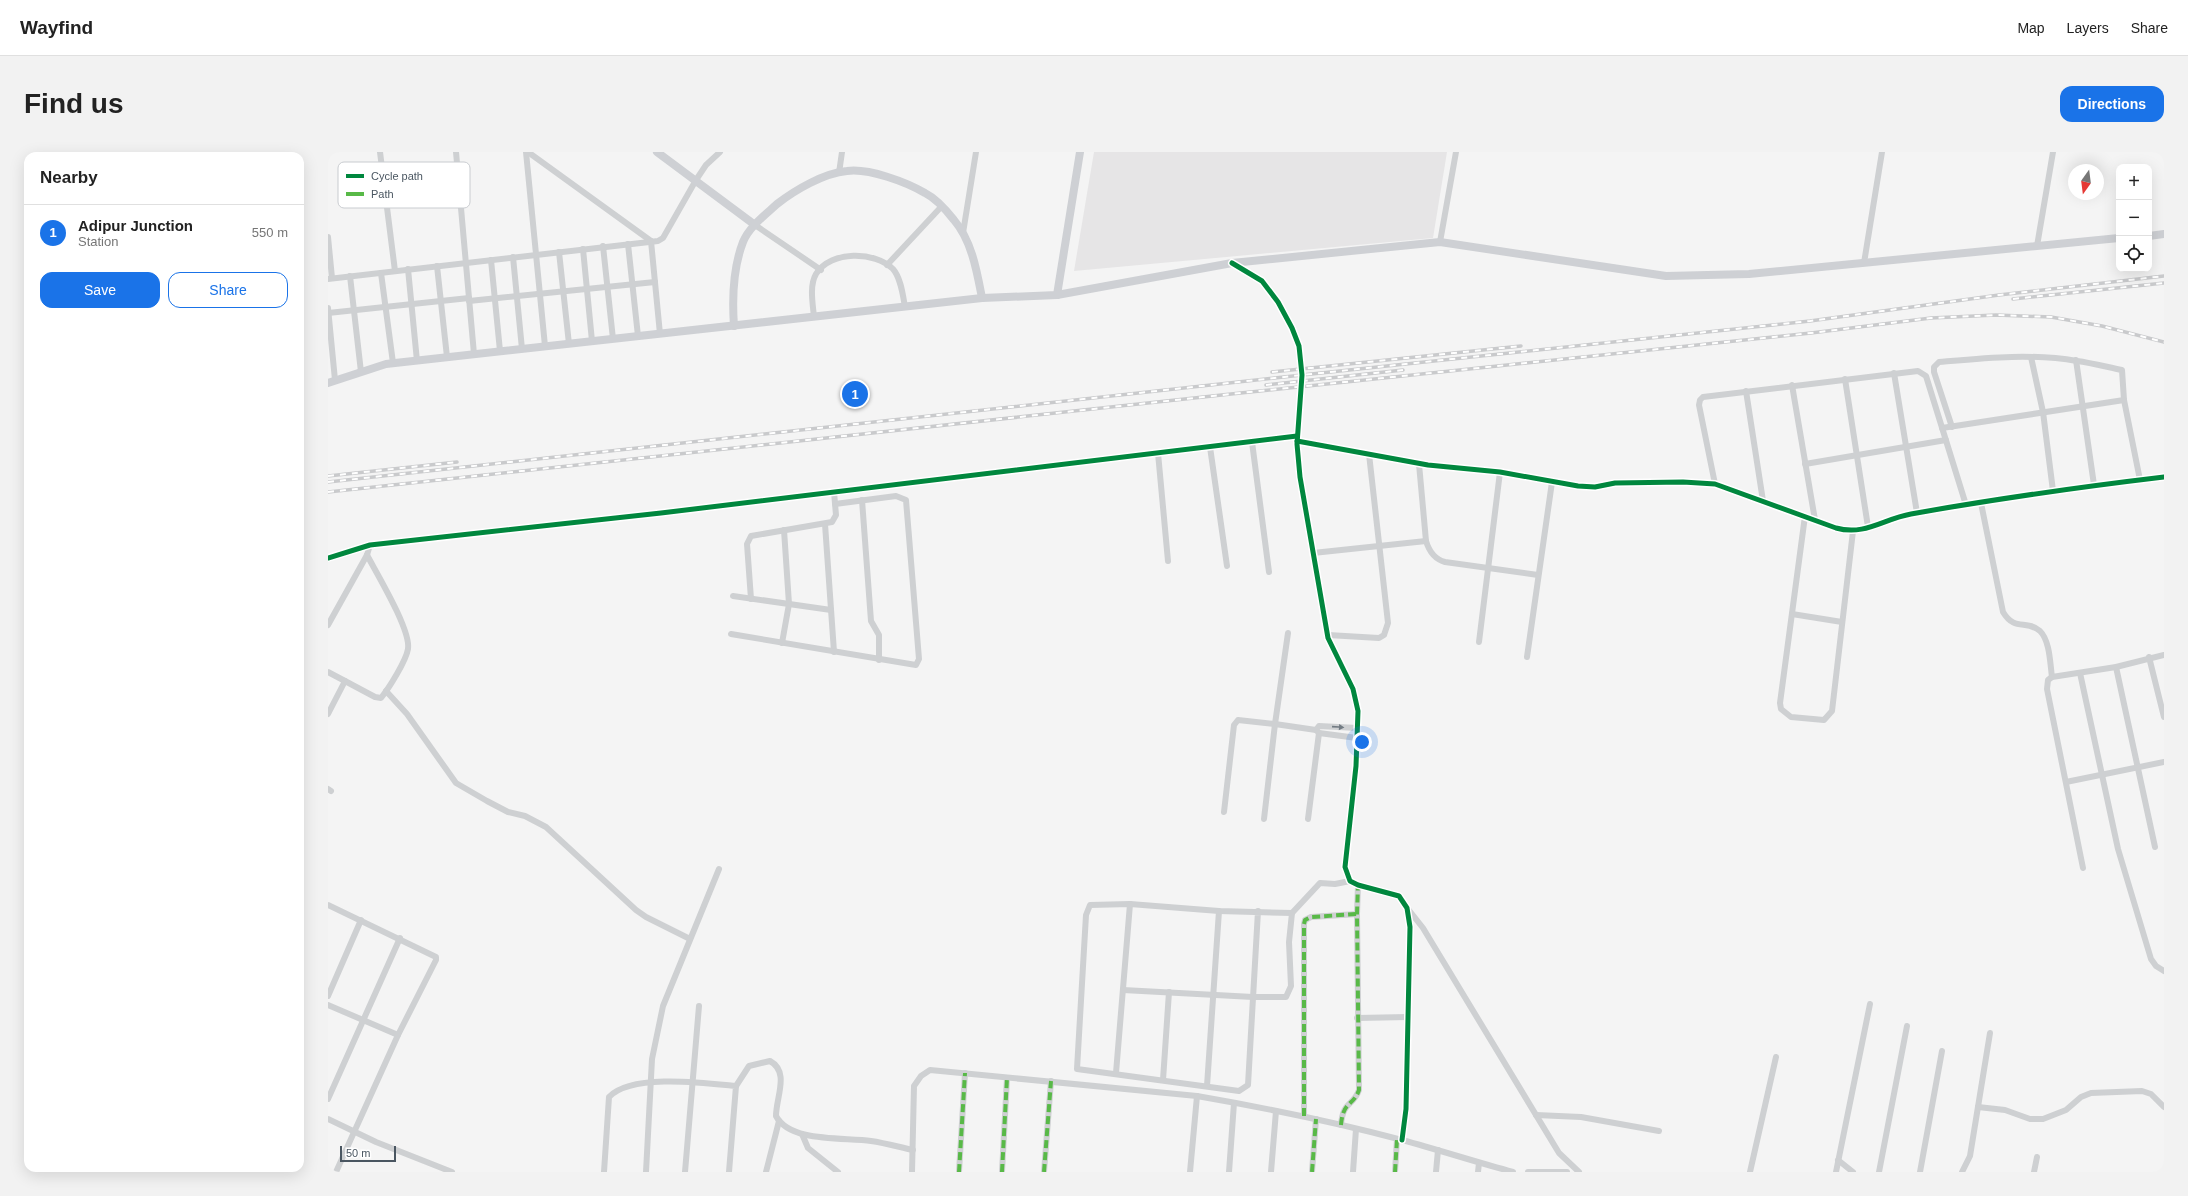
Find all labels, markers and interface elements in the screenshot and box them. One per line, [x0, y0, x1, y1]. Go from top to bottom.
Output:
text: Wayfind [20, 17, 93, 38]
text: Map [2017, 20, 2045, 36]
text: Layers [2067, 20, 2109, 36]
text: Share [2131, 20, 2168, 36]
button: Directions [2060, 86, 2164, 122]
text: Find us [24, 88, 124, 119]
legend [338, 162, 470, 208]
north arrow [2068, 164, 2104, 200]
map controls [2116, 164, 2152, 272]
button: + [2116, 164, 2152, 200]
text: Nearby [40, 168, 98, 187]
text: Cycle path [371, 170, 423, 182]
text: Path [371, 188, 394, 200]
button: − [2116, 200, 2152, 236]
text: Adipur Junction [78, 217, 193, 234]
text: 1 [49, 225, 57, 240]
text: 550 m [252, 225, 288, 240]
text: Station [78, 234, 118, 249]
button: locate [2116, 236, 2152, 272]
button: Save [40, 272, 160, 308]
button: Share [168, 272, 288, 308]
pin: 1 [842, 379, 868, 409]
one-way arrow [1332, 723, 1344, 730]
your location [1352, 732, 1372, 752]
scale bar [340, 1144, 396, 1163]
text: 50 m [346, 1147, 370, 1159]

